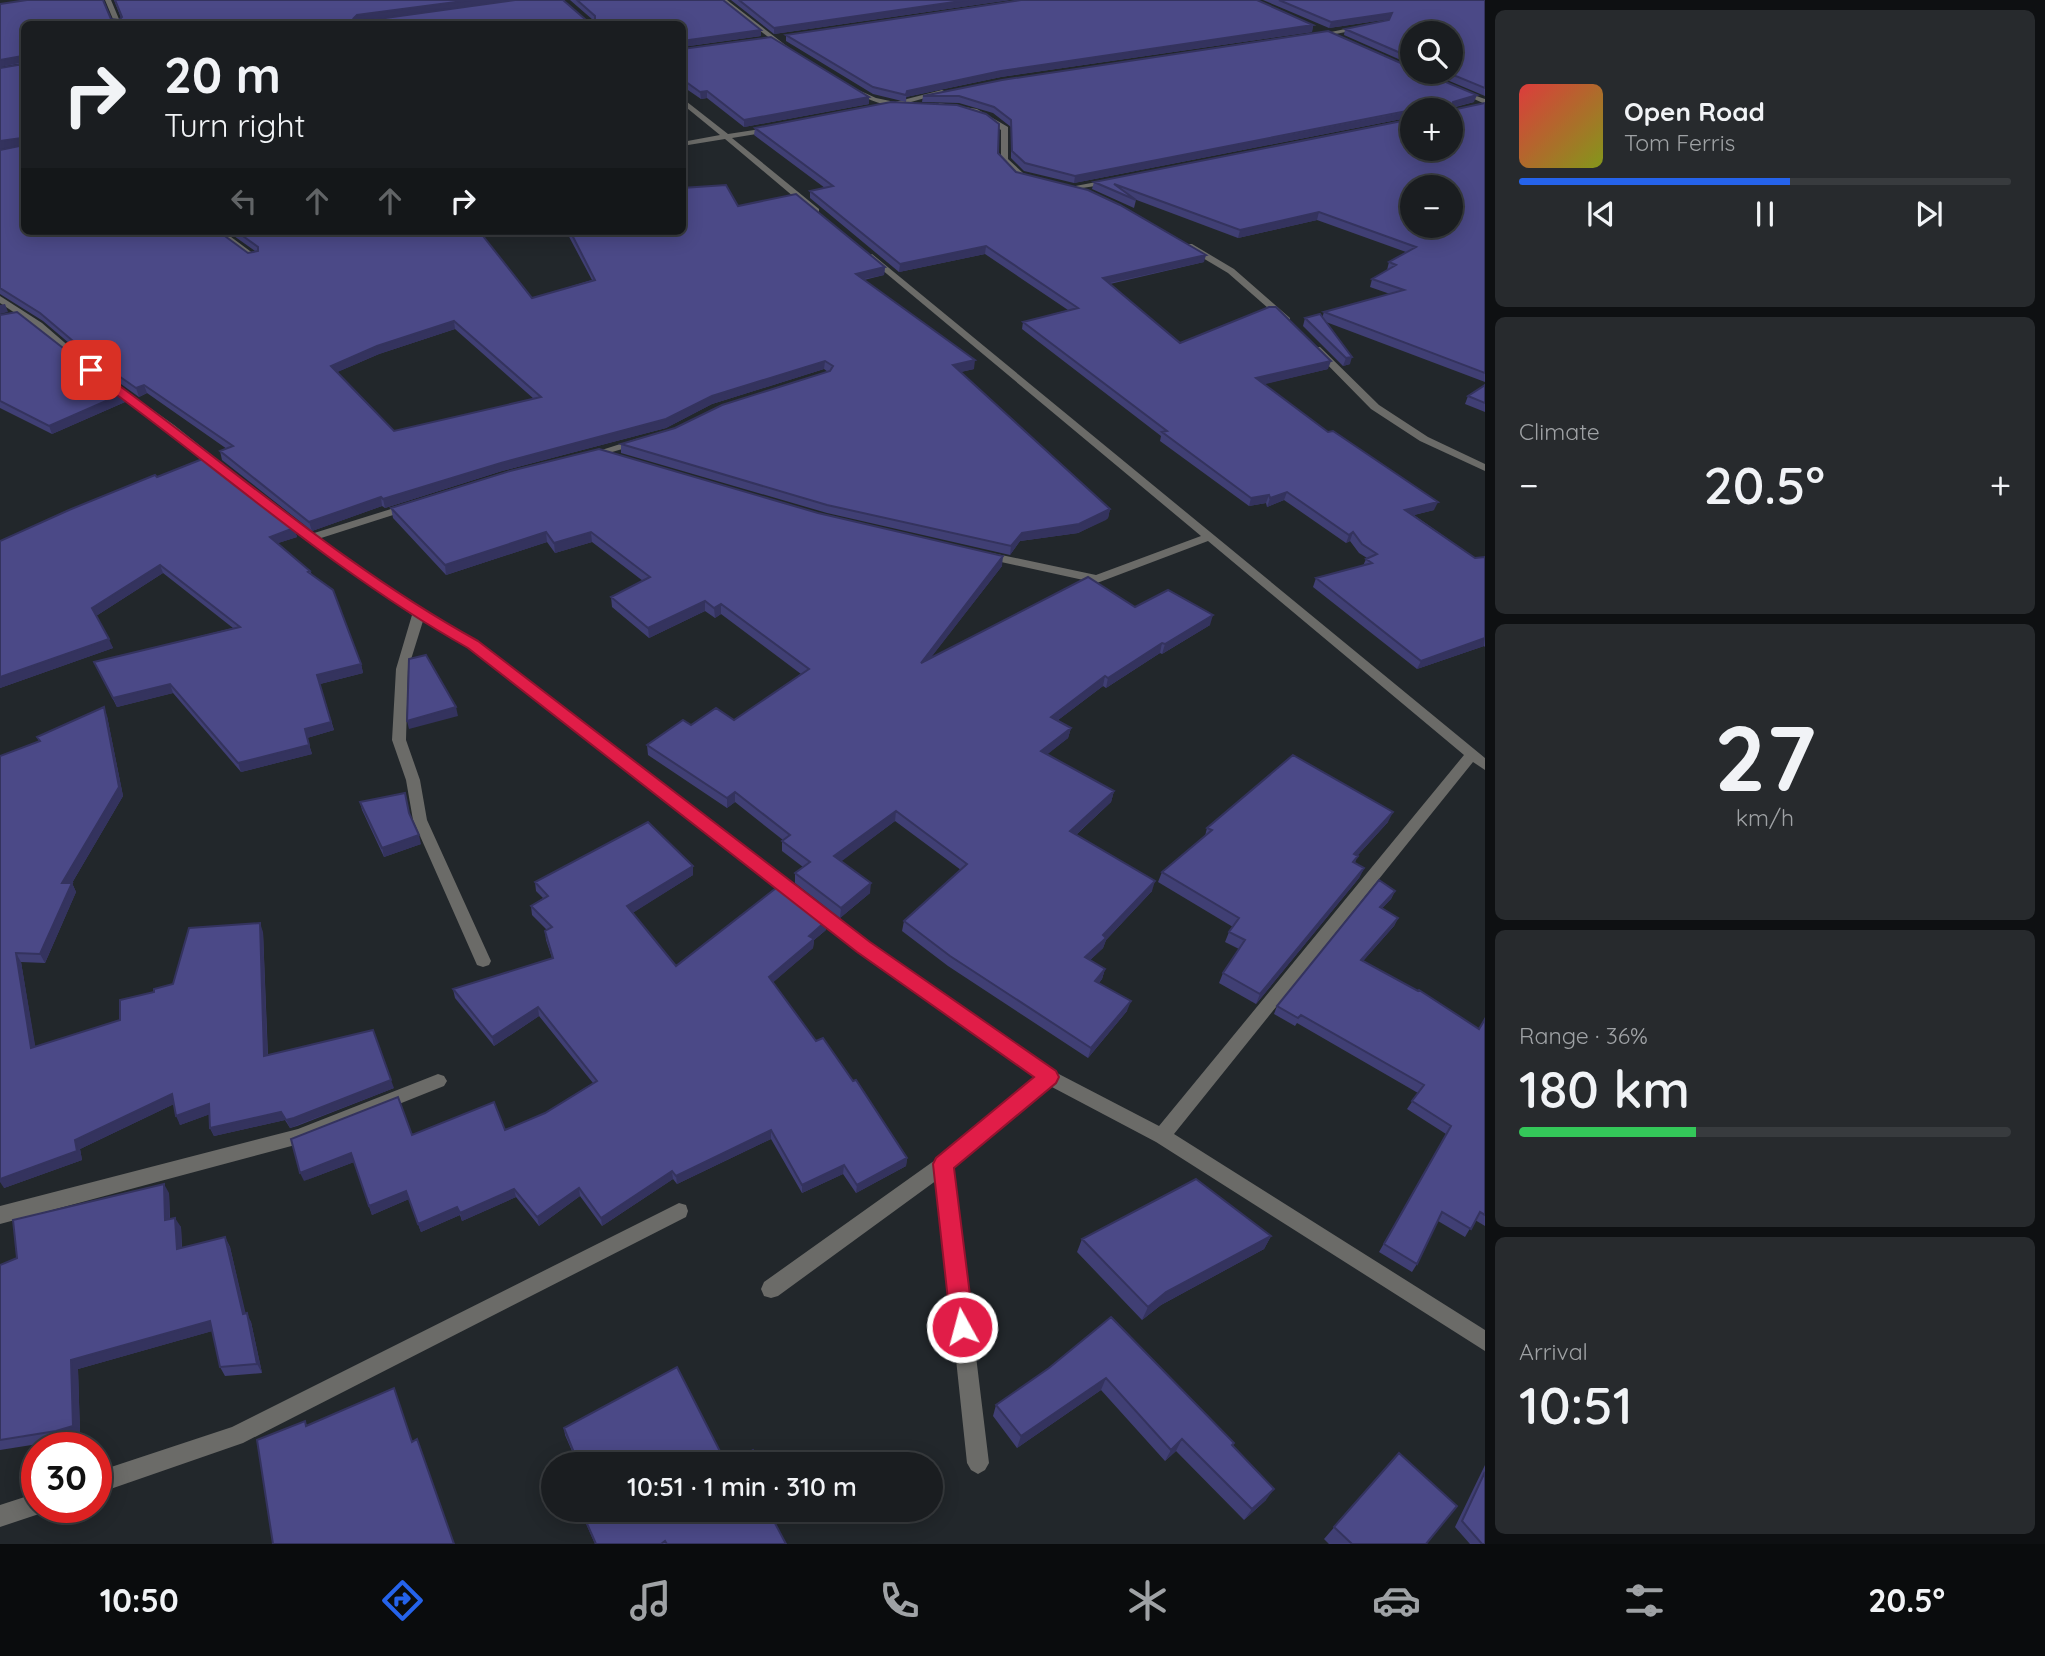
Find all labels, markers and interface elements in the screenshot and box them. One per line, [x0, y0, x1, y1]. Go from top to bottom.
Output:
map controls [1400, 21, 1463, 238]
button: search [1400, 21, 1463, 84]
text: 20 m [164, 44, 281, 105]
icon: right [49, 49, 140, 140]
text: Open Road [1624, 95, 1765, 128]
button: + [1400, 98, 1463, 161]
text: Turn right [164, 105, 305, 145]
text: Tom Ferris [1624, 128, 1735, 157]
button: − [1400, 175, 1463, 238]
icon: left [225, 182, 263, 220]
icon: ahead [298, 182, 336, 220]
icon: ahead [371, 182, 409, 220]
icon: right [444, 182, 482, 220]
icon: previous [1582, 195, 1620, 233]
icon: pause [1746, 195, 1784, 233]
icon: next [1910, 195, 1948, 233]
pin [61, 340, 121, 400]
icon: arrive [72, 351, 110, 389]
text: Climate [1519, 417, 1600, 446]
text: 20.5° [1703, 452, 1825, 517]
text: − [1519, 461, 1539, 509]
text: + [1990, 461, 2011, 509]
text: 27 [1714, 700, 1816, 814]
text: km/h [1736, 803, 1794, 832]
text: Range · 36% [1519, 1021, 1648, 1050]
text: 180 km [1519, 1056, 1690, 1121]
position arrow [925, 1290, 999, 1364]
text: Arrival [1519, 1337, 1588, 1366]
text: 10:51 [1519, 1372, 1633, 1437]
speed limit sign: 30 [21, 1432, 112, 1523]
text: 10:51 · 1 min · 310 m [627, 1470, 857, 1503]
icon: directions [378, 1576, 427, 1625]
icon: music [626, 1576, 675, 1625]
icon: phone [875, 1576, 924, 1625]
icon: climate [1123, 1576, 1172, 1625]
icon: car [1372, 1576, 1421, 1625]
icon: filters [1620, 1576, 1669, 1625]
text: 10:50 [100, 1580, 179, 1620]
text: 20.5° [1868, 1580, 1945, 1620]

